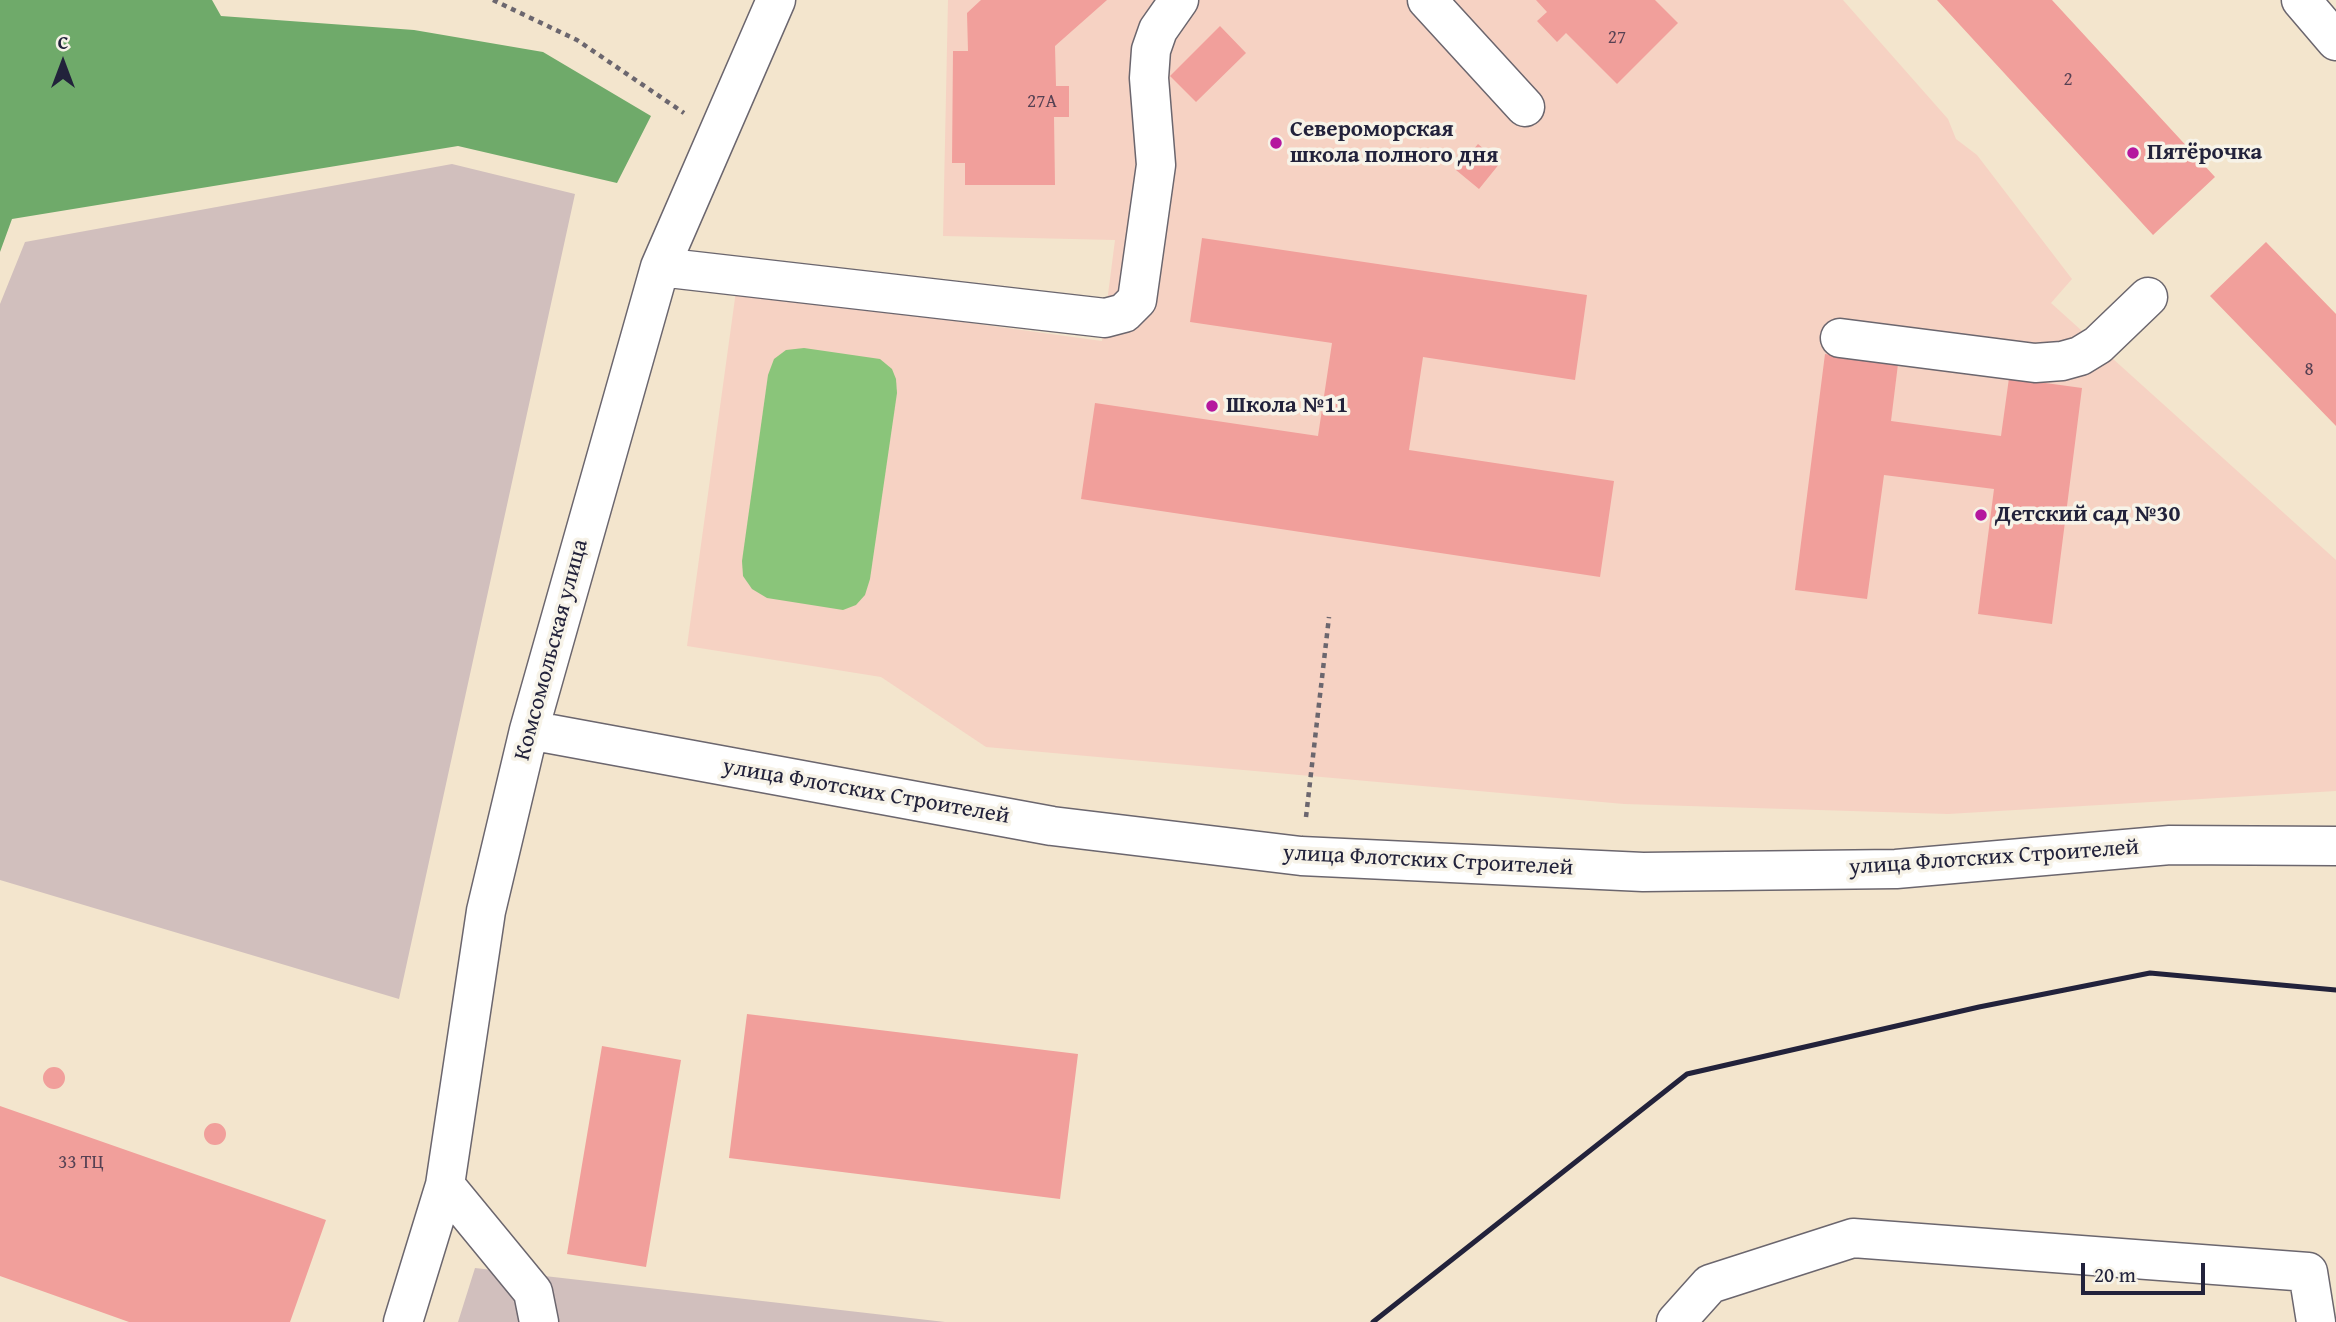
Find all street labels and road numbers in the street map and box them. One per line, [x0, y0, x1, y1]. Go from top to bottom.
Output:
street label: Комсомольская улица [509, 536, 595, 764]
street label: улица Флотских Строителей [720, 753, 1012, 831]
street label: улица Флотских Строителей [1848, 834, 2140, 882]
street label: улица Флотских Строителей [1282, 840, 1574, 882]

